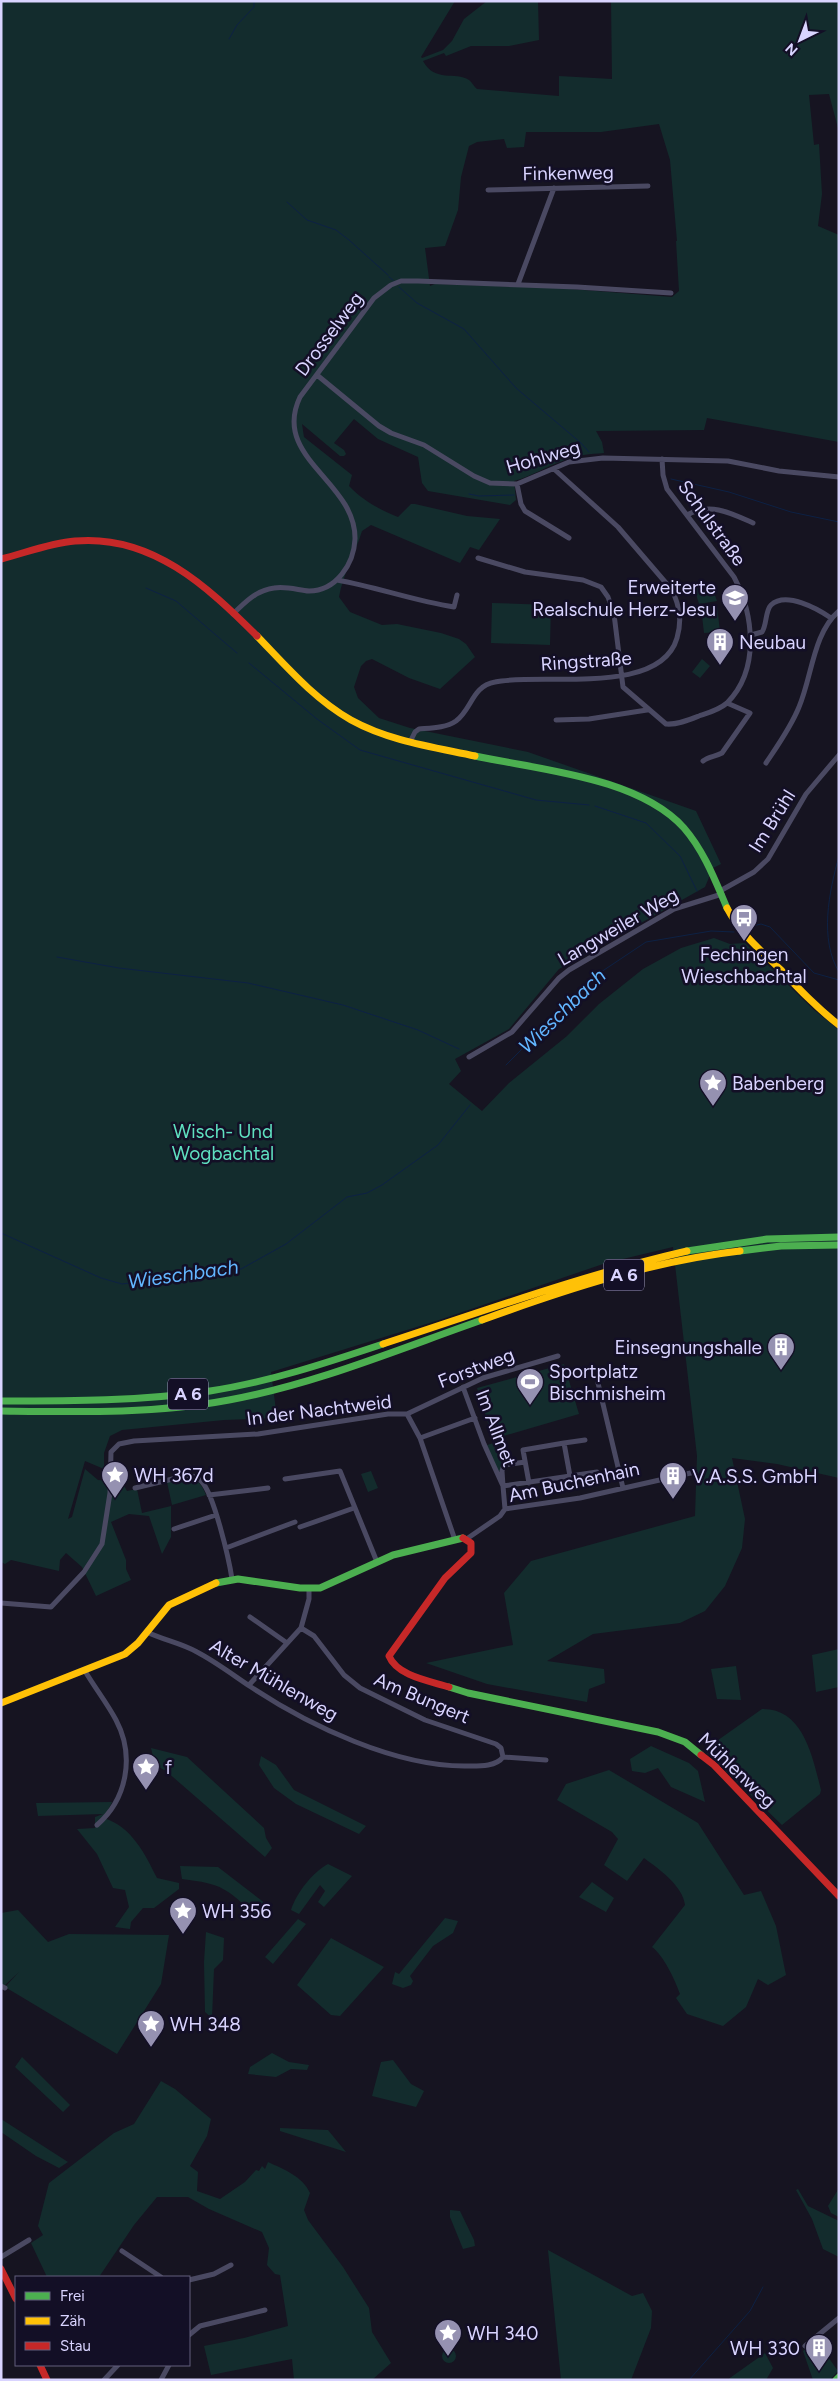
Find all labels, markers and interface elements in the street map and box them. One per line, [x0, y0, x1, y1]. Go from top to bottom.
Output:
north arrow [775, 15, 825, 65]
text: N [782, 39, 801, 59]
street label: Finkenweg [522, 161, 614, 185]
street label: Drosselweg [290, 288, 368, 380]
street label: Hohlweg [503, 435, 583, 479]
street label: Schulstraße [673, 476, 751, 570]
place label: Erweiterte Realschule Herz-Jesu [532, 576, 716, 621]
school or university icon: Erweiterte Realschule Herz-Jesu [720, 583, 750, 622]
building icon: Neubau [705, 627, 735, 666]
place label: Neubau [739, 631, 806, 654]
street label: Ringstraße [540, 646, 632, 676]
street label: Im Brühl [744, 785, 800, 857]
street label: Langweiler Weg [554, 883, 682, 971]
bus stop icon: Fechingen Wieschbachtal [729, 903, 759, 942]
place label: Fechingen Wieschbachtal [681, 943, 807, 988]
water label: Wieschbach [513, 964, 611, 1058]
place icon: Babenberg [698, 1068, 728, 1107]
place label: Babenberg [732, 1072, 825, 1095]
park label: Wisch- Und Wogbachtal [172, 1120, 274, 1165]
water label: Wieschbach [126, 1254, 240, 1294]
road number: A 6 [604, 1260, 644, 1290]
building icon: Einsegnungshalle [766, 1332, 796, 1371]
place label: Einsegnungshalle [615, 1336, 762, 1359]
street label: Forstweg [435, 1343, 517, 1393]
place label: Sportplatz Bischmisheim [549, 1360, 666, 1405]
sports icon: Sportplatz Bischmisheim [515, 1367, 545, 1406]
road number: A 6 [168, 1378, 208, 1410]
street label: Im Allmet [471, 1386, 521, 1470]
street label: In der Nachtweid [245, 1390, 393, 1430]
street label: Am Buchenhain [507, 1457, 641, 1507]
place icon: WH 367d [100, 1460, 130, 1499]
building icon: V.A.S.S. GmbH [658, 1461, 688, 1500]
place label: WH 367d [134, 1464, 214, 1487]
place label: V.A.S.S. GmbH [692, 1465, 818, 1488]
street label: Alter Mühlenweg [206, 1634, 342, 1726]
street label: Am Bungert [371, 1668, 473, 1728]
street label: Mühlenweg [694, 1728, 780, 1812]
place icon: f [131, 1752, 161, 1791]
place label: f [165, 1756, 172, 1779]
place icon: WH 356 [168, 1896, 198, 1935]
place label: WH 356 [202, 1900, 271, 1923]
place icon: WH 348 [136, 2009, 166, 2048]
place label: WH 348 [170, 2013, 241, 2036]
legend [15, 2276, 190, 2366]
text: Frei [60, 2287, 85, 2305]
text: Zäh [60, 2312, 86, 2330]
place icon: WH 340 [433, 2318, 463, 2357]
place label: WH 340 [467, 2322, 539, 2345]
building icon: WH 330 [804, 2333, 834, 2372]
text: Stau [60, 2337, 91, 2355]
place label: WH 330 [730, 2337, 800, 2360]

